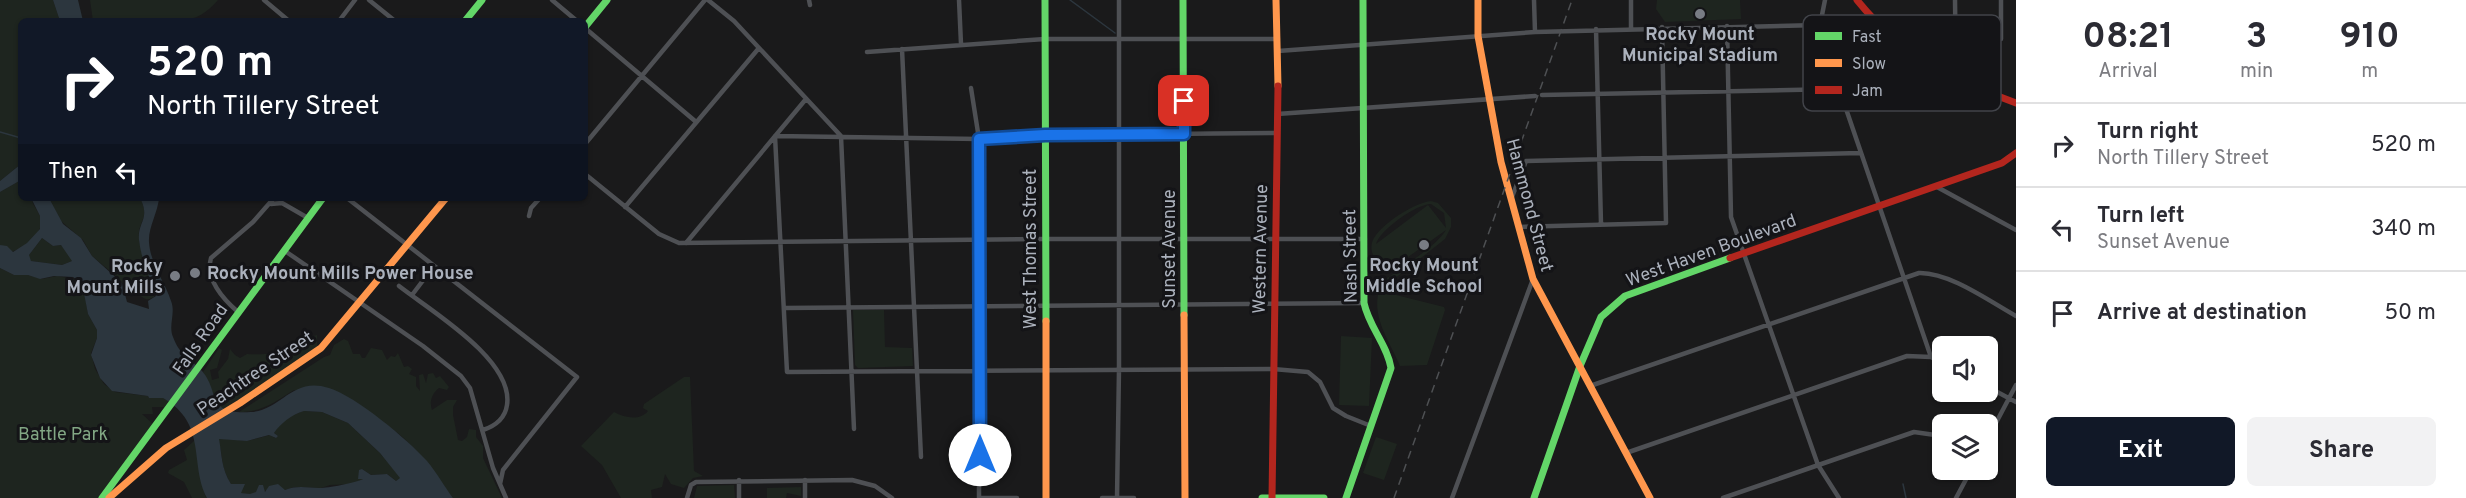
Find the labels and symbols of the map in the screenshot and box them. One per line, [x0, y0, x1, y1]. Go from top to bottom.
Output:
marker: Rocky Mount Municipal Stadium [1693, 7, 1707, 21]
legend [1803, 15, 2001, 111]
place label: Rocky Mount Municipal Stadium [1622, 24, 1778, 68]
text: Fast [1852, 28, 1882, 48]
text: Slow [1852, 55, 1886, 75]
pin [1158, 75, 1209, 126]
text: Jam [1852, 82, 1883, 102]
street label: Hammond Street [1500, 136, 1557, 275]
street label: West Thomas Street [1020, 169, 1043, 329]
street label: Western Avenue [1249, 184, 1274, 314]
street label: Sunset Avenue [1159, 189, 1182, 309]
street label: Nash Street [1339, 209, 1364, 303]
street label: West Haven Boulevard [1623, 210, 1800, 293]
marker: Rocky Mount Middle School [1417, 238, 1431, 252]
place label: Rocky Mount Middle School [1365, 255, 1483, 299]
place label: Rocky Mount Mills [67, 256, 163, 300]
place label: Rocky Mount Mills Power House [207, 263, 474, 286]
marker: Rocky Mount Mills Power House [188, 266, 202, 280]
marker: Rocky Mount Mills [168, 269, 182, 283]
street label: Falls Road [168, 300, 234, 380]
street label: Peachtree Street [193, 327, 319, 422]
position arrow [948, 423, 1012, 487]
park label: Battle Park [18, 424, 108, 447]

